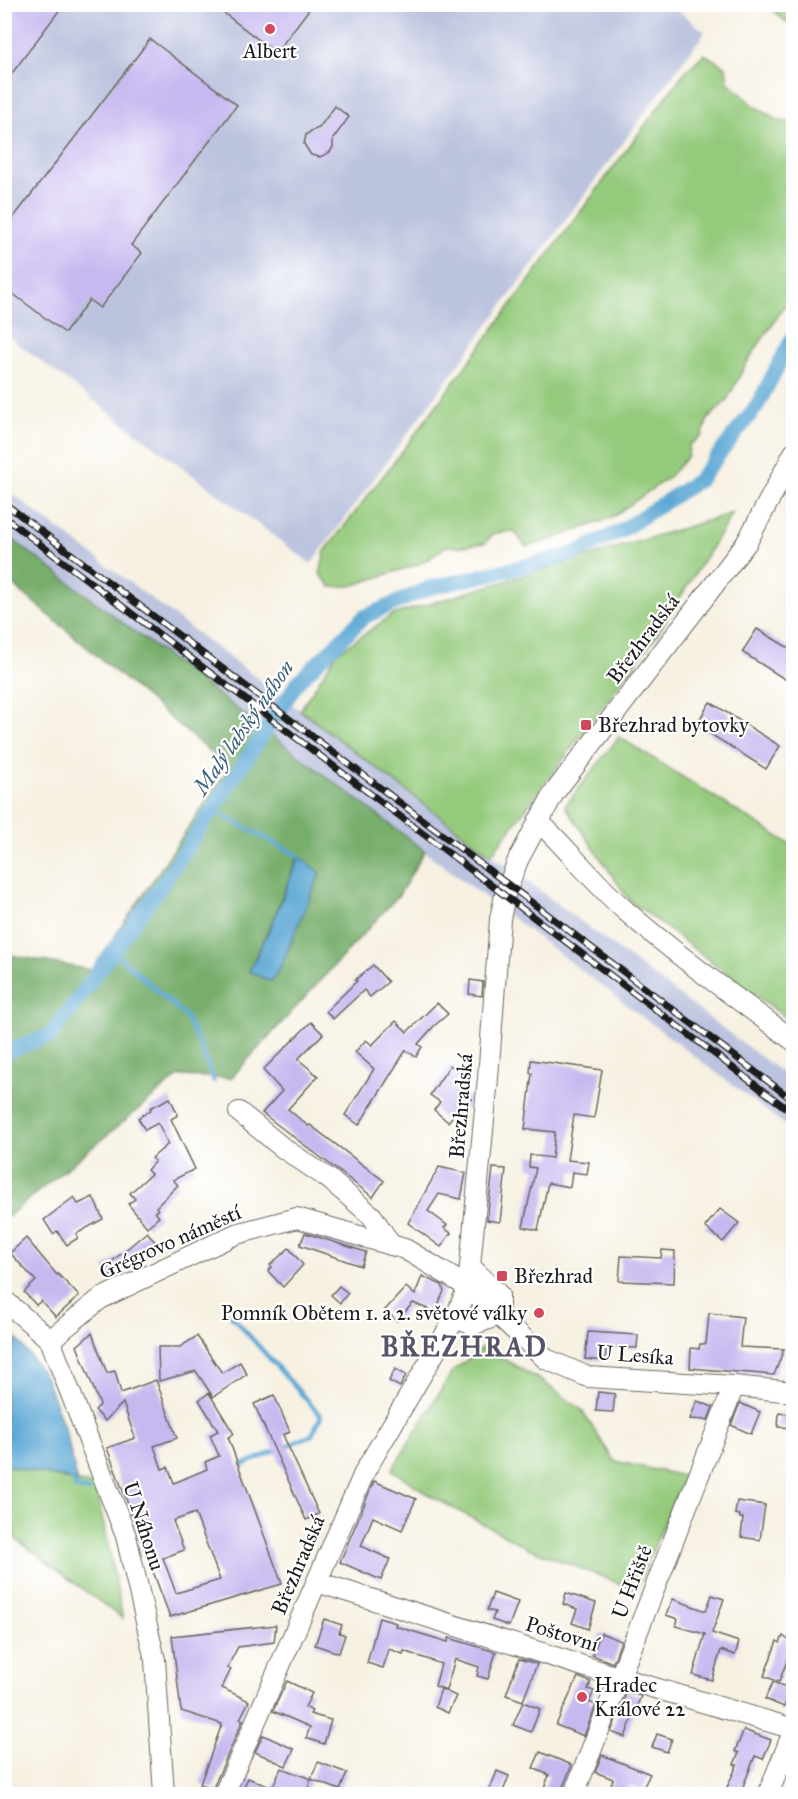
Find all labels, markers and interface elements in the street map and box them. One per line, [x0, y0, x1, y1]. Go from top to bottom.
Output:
marker: Albert [263, 22, 277, 36]
place label: Albert [242, 38, 298, 64]
street label: Březhradská [601, 589, 685, 689]
water label: Malý labský náhon [186, 654, 300, 801]
place label: Březhrad bytovky [598, 712, 750, 738]
marker: Březhrad bytovky [579, 718, 593, 732]
street label: Březhradská [443, 1052, 479, 1160]
street label: Grégrovo náměstí [95, 1199, 246, 1285]
place label: Březhrad [514, 1263, 593, 1289]
marker: Březhrad [495, 1269, 509, 1283]
place label: Pomník Obětem 1. a 2. světové války [221, 1300, 528, 1326]
marker: Pomník Obětem 1. a 2. světové války [532, 1306, 546, 1320]
district label: BŘEZHRAD [381, 1329, 547, 1363]
street label: U Lesíka [595, 1339, 675, 1371]
street label: U Náhonu [117, 1478, 171, 1574]
street label: Březhradská [265, 1511, 331, 1618]
street label: U Hřiště [606, 1541, 658, 1622]
street label: Poštovní [522, 1611, 603, 1658]
place label: Hradec Králové 22 [594, 1672, 686, 1722]
marker: Hradec Králové 22 [575, 1690, 589, 1704]

